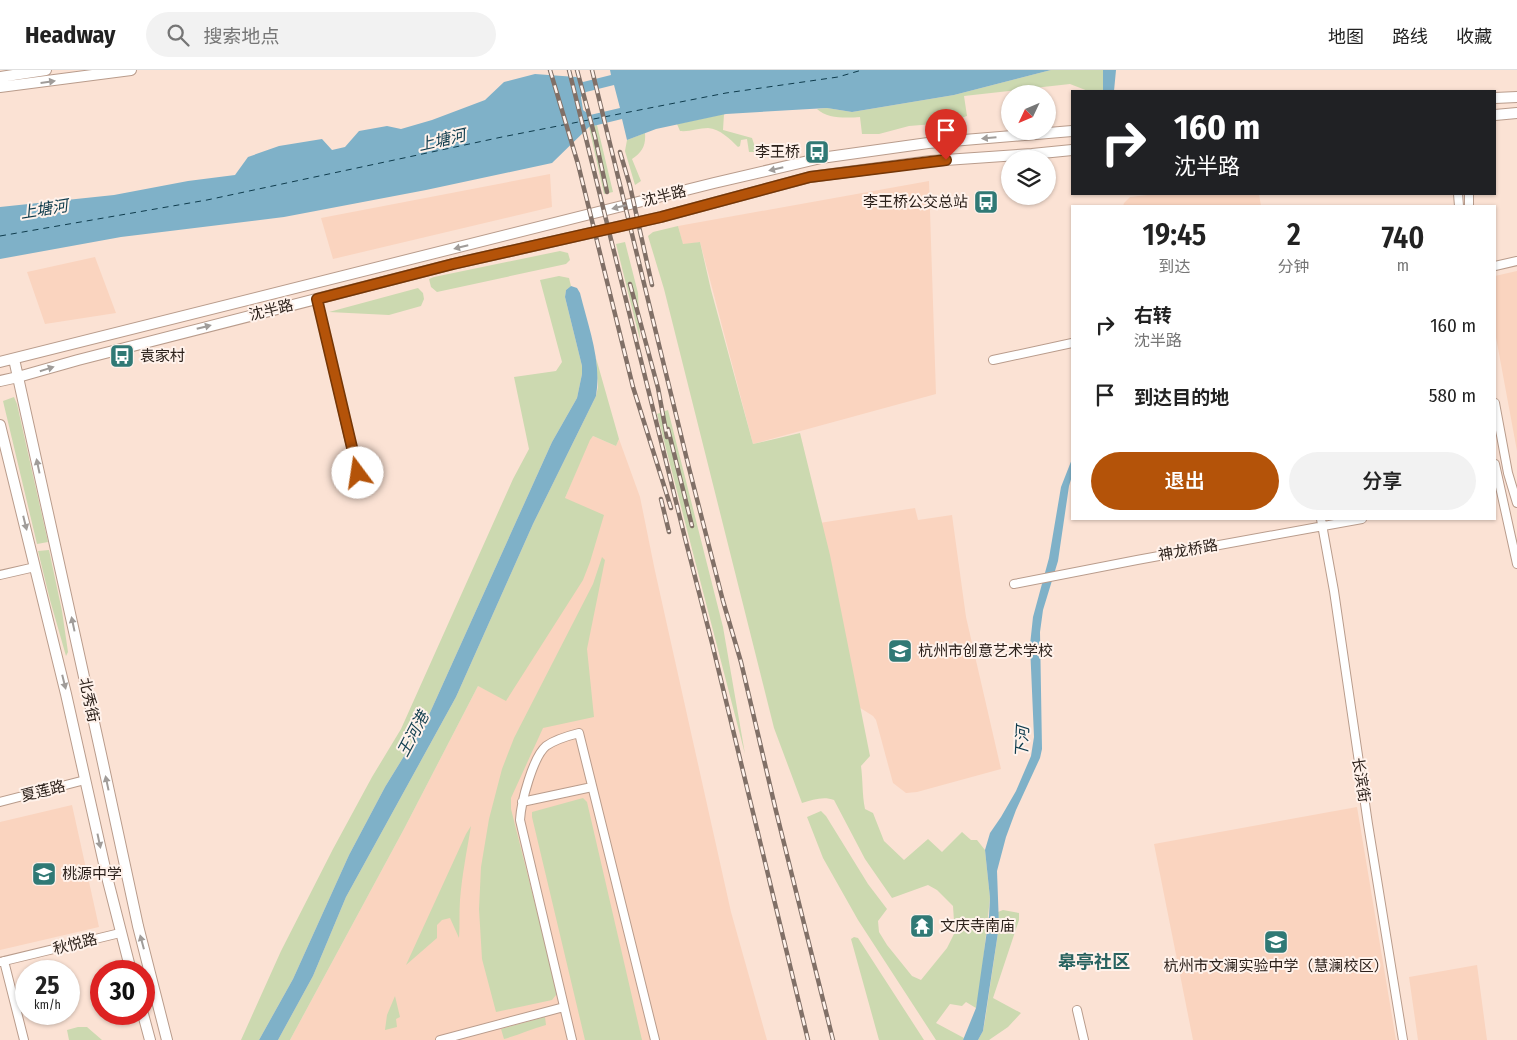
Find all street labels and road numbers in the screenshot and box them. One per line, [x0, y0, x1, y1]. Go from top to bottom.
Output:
street label: 沈半路 [640, 182, 688, 210]
street label: 沈半路 [247, 296, 295, 324]
street label: 神龙桥路 [1157, 536, 1219, 564]
street label: 北秀街 [76, 676, 102, 724]
street label: 长滨街 [1349, 756, 1373, 804]
street label: 夏莲路 [19, 777, 67, 805]
street label: 秋悦路 [51, 930, 99, 958]

